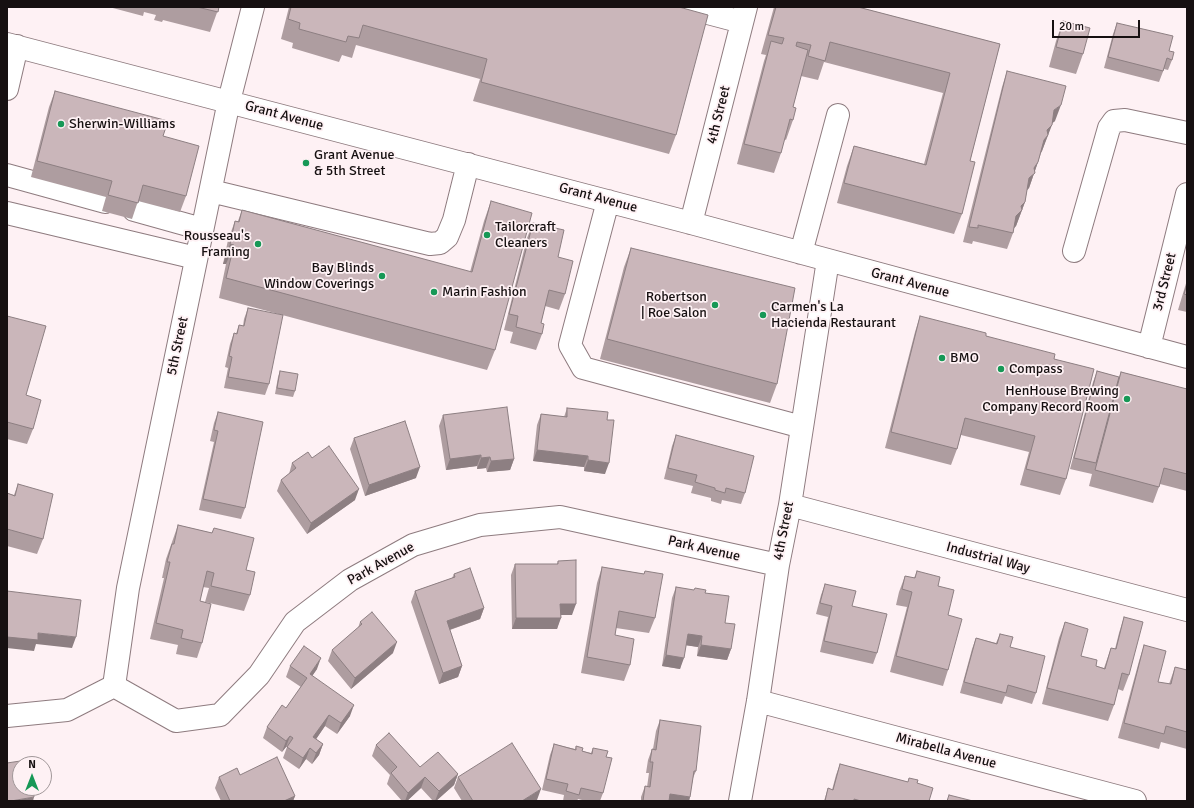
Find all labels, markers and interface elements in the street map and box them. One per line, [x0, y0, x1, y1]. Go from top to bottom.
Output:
scale bar [1054, 12, 1142, 38]
text: 20 m [1059, 19, 1084, 34]
street label: 4th Street [704, 84, 734, 146]
street label: Grant Avenue [243, 97, 325, 135]
place label: Sherwin-Williams [69, 116, 175, 132]
marker: Sherwin-Williams [56, 119, 66, 129]
place label: Grant Avenue & 5th Street [314, 147, 395, 180]
marker: Grant Avenue & 5th Street [301, 158, 311, 168]
street label: Grant Avenue [557, 179, 639, 217]
place label: Tailorcraft Cleaners [495, 219, 556, 252]
place label: Rousseau's Framing [184, 228, 250, 260]
marker: Tailorcraft Cleaners [482, 230, 492, 240]
marker: Rousseau's Framing [253, 239, 263, 249]
street label: 3rd Street [1150, 251, 1180, 313]
place label: Bay Blinds Window Coverings [264, 260, 374, 292]
street label: Grant Avenue [869, 264, 951, 302]
marker: Bay Blinds Window Coverings [377, 271, 387, 281]
place label: Marin Fashion [442, 284, 527, 300]
marker: Marin Fashion [429, 287, 439, 297]
place label: Robertson | Roe Salon [641, 289, 707, 322]
place label: Carmen's La Hacienda Restaurant [771, 299, 896, 332]
marker: Robertson | Roe Salon [710, 300, 720, 310]
marker: Carmen's La Hacienda Restaurant [758, 310, 768, 320]
street label: 5th Street [164, 315, 192, 377]
place label: BMO [950, 350, 979, 366]
marker: BMO [937, 353, 947, 363]
place label: Compass [1009, 361, 1063, 377]
marker: Compass [996, 364, 1006, 374]
place label: HenHouse Brewing Company Record Room [982, 383, 1119, 416]
marker: HenHouse Brewing Company Record Room [1122, 394, 1132, 404]
street label: 4th Street [770, 500, 798, 562]
street label: Park Avenue [666, 533, 742, 565]
street label: Park Avenue [345, 539, 417, 589]
street label: Industrial Way [944, 539, 1032, 577]
street label: Mirabella Avenue [894, 729, 998, 773]
north arrow [12, 756, 52, 796]
text: N [28, 758, 36, 771]

